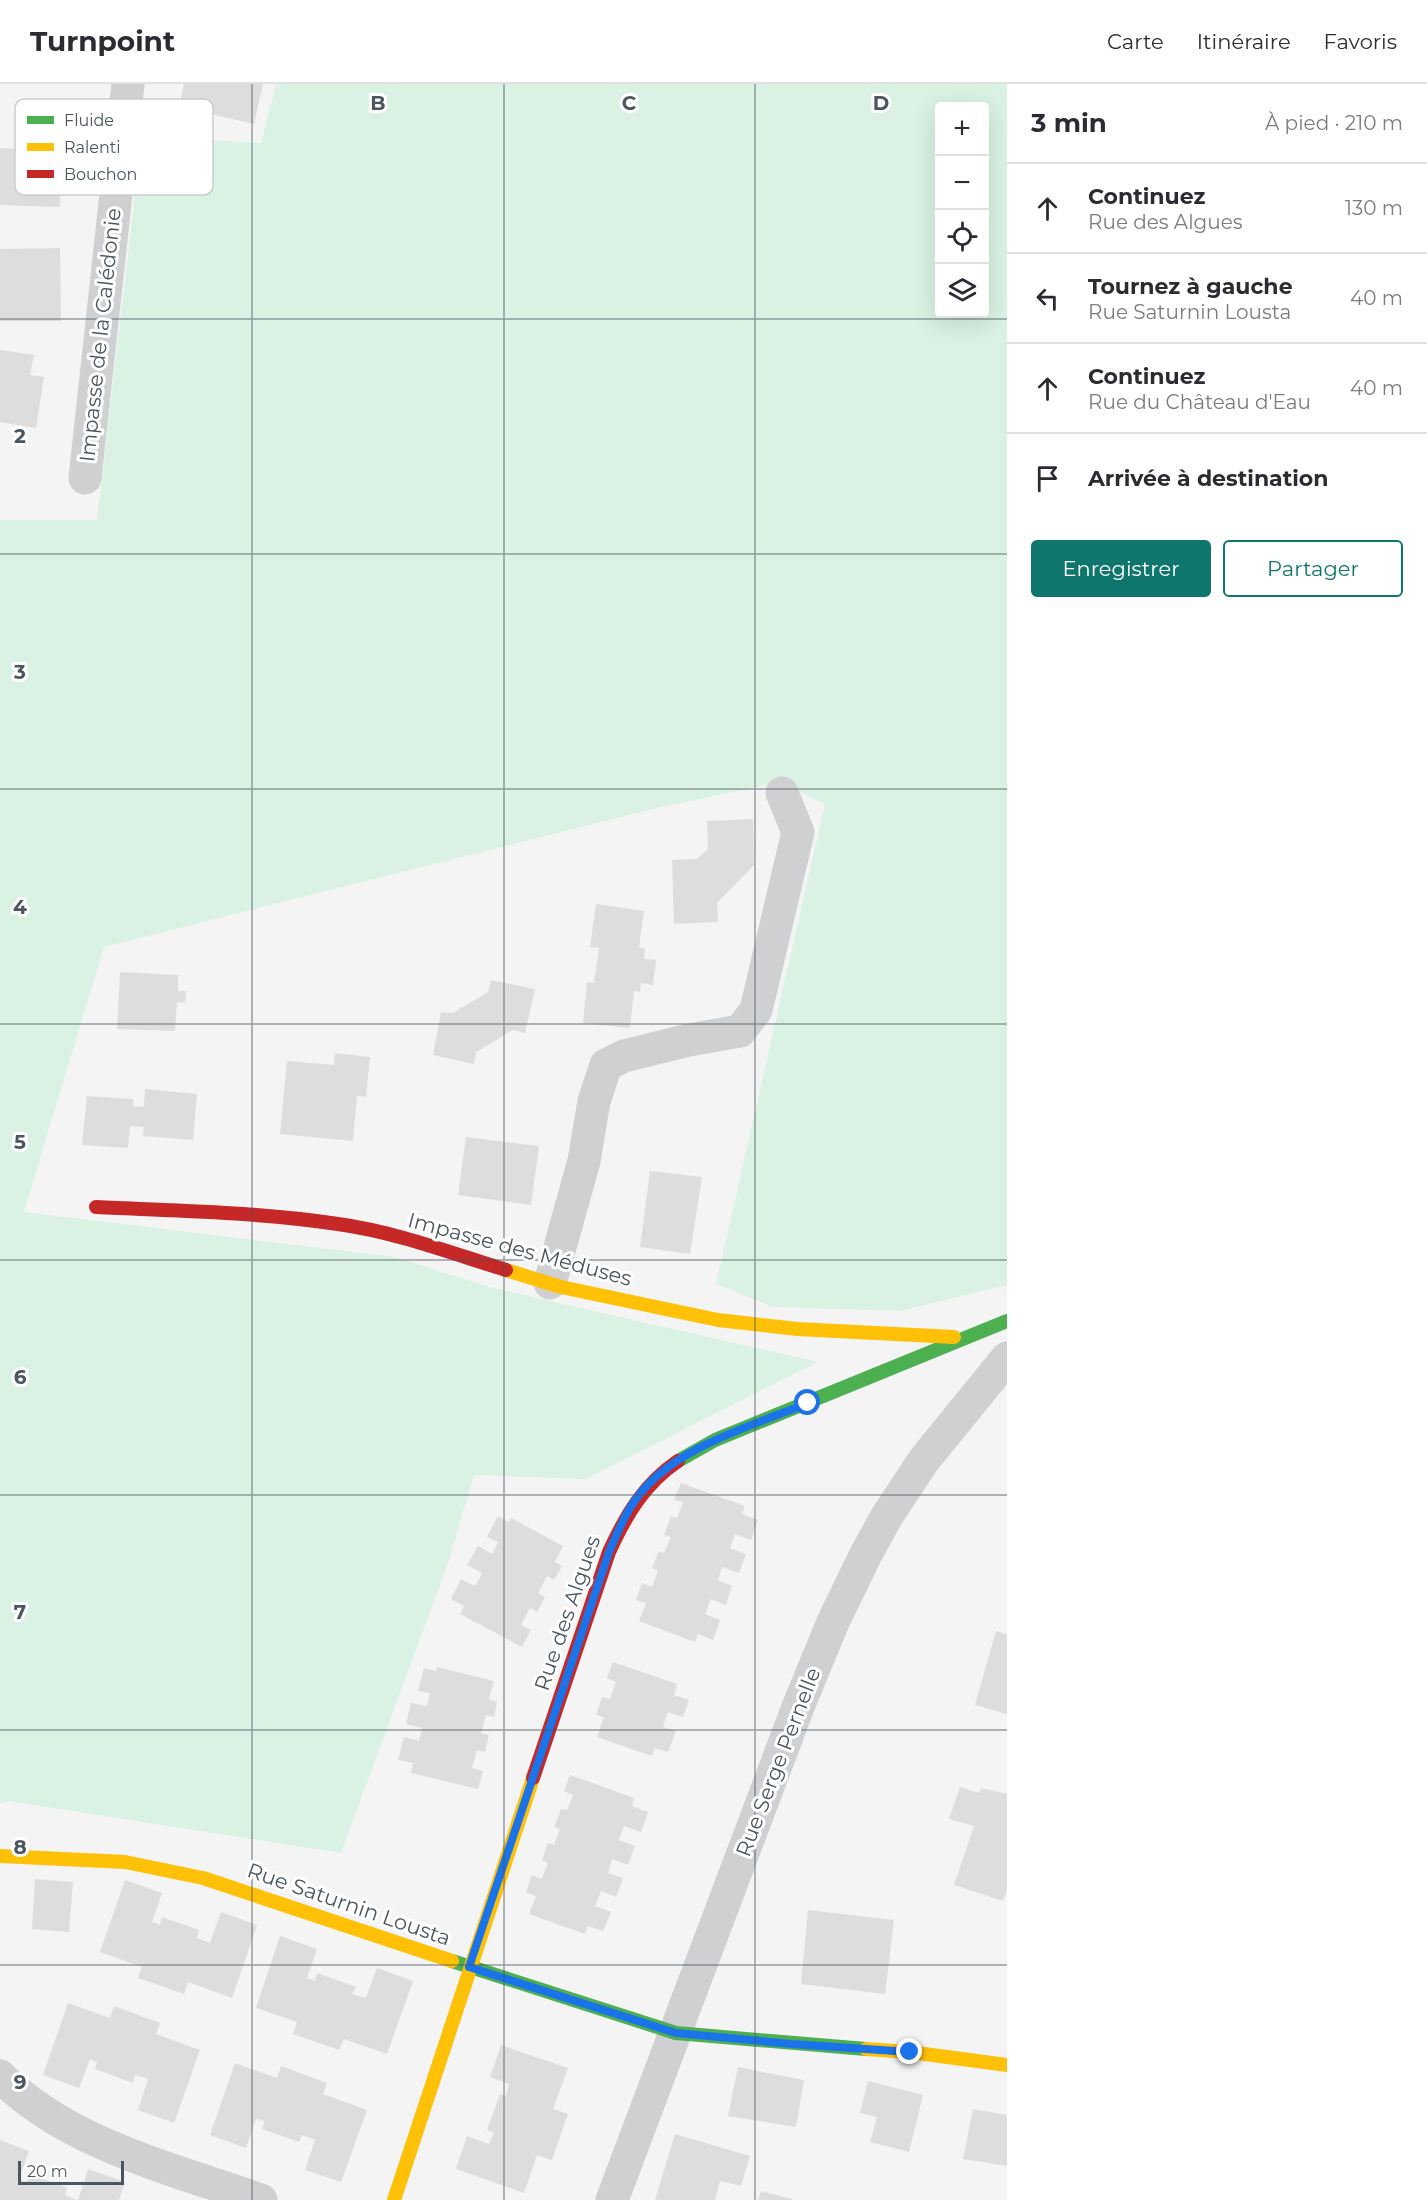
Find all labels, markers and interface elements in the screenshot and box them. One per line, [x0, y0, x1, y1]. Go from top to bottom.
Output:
text: Turnpoint [30, 24, 175, 58]
text: Carte [1107, 29, 1164, 54]
text: Itinéraire [1197, 29, 1291, 54]
text: Favoris [1324, 29, 1397, 54]
text: B [370, 91, 386, 115]
text: C [622, 91, 637, 115]
text: D [873, 91, 889, 115]
legend [15, 99, 213, 195]
map controls [935, 102, 989, 318]
button: + [935, 102, 989, 156]
text: 3 min [1031, 107, 1107, 139]
text: Fluide [64, 111, 114, 130]
text: À pied · 210 m [1265, 111, 1403, 135]
text: Ralenti [64, 138, 121, 157]
button: − [935, 156, 989, 210]
text: Bouchon [64, 165, 137, 184]
text: Continuez [1088, 183, 1205, 210]
icon: ahead [1031, 192, 1064, 225]
text: 130 m [1345, 196, 1403, 220]
street label: Impasse de la Calédonie [74, 207, 126, 463]
button: locate [935, 210, 989, 264]
text: Rue des Algues [1088, 210, 1243, 234]
button: layers [935, 264, 989, 318]
text: Tournez à gauche [1088, 273, 1293, 300]
icon: left [1031, 282, 1064, 315]
text: 40 m [1350, 286, 1403, 310]
text: Rue Saturnin Lousta [1088, 300, 1291, 324]
text: Continuez [1088, 363, 1205, 390]
icon: ahead [1031, 372, 1064, 405]
text: 40 m [1350, 376, 1403, 400]
text: Rue du Château d'Eau [1088, 390, 1311, 414]
text: 2 [14, 424, 26, 448]
icon: arrive [1031, 462, 1064, 495]
text: Arrivée à destination [1088, 465, 1328, 492]
button: Enregistrer [1031, 540, 1211, 597]
button: Partager [1223, 540, 1403, 597]
text: 3 [13, 660, 26, 684]
text: 4 [13, 895, 27, 919]
text: 5 [14, 1130, 26, 1154]
street label: Impasse des Méduses [405, 1207, 635, 1291]
text: 6 [14, 1365, 27, 1389]
route start [794, 1389, 820, 1415]
street label: Rue des Algues [529, 1532, 605, 1694]
text: 7 [14, 1600, 26, 1624]
street label: Rue Serge Pernelle [730, 1664, 826, 1860]
text: 8 [13, 1835, 27, 1859]
street label: Rue Saturnin Lousta [244, 1857, 454, 1951]
route end [896, 2038, 922, 2064]
text: 9 [14, 2070, 26, 2094]
scale bar [18, 2158, 124, 2186]
text: 20 m [27, 2162, 68, 2181]

